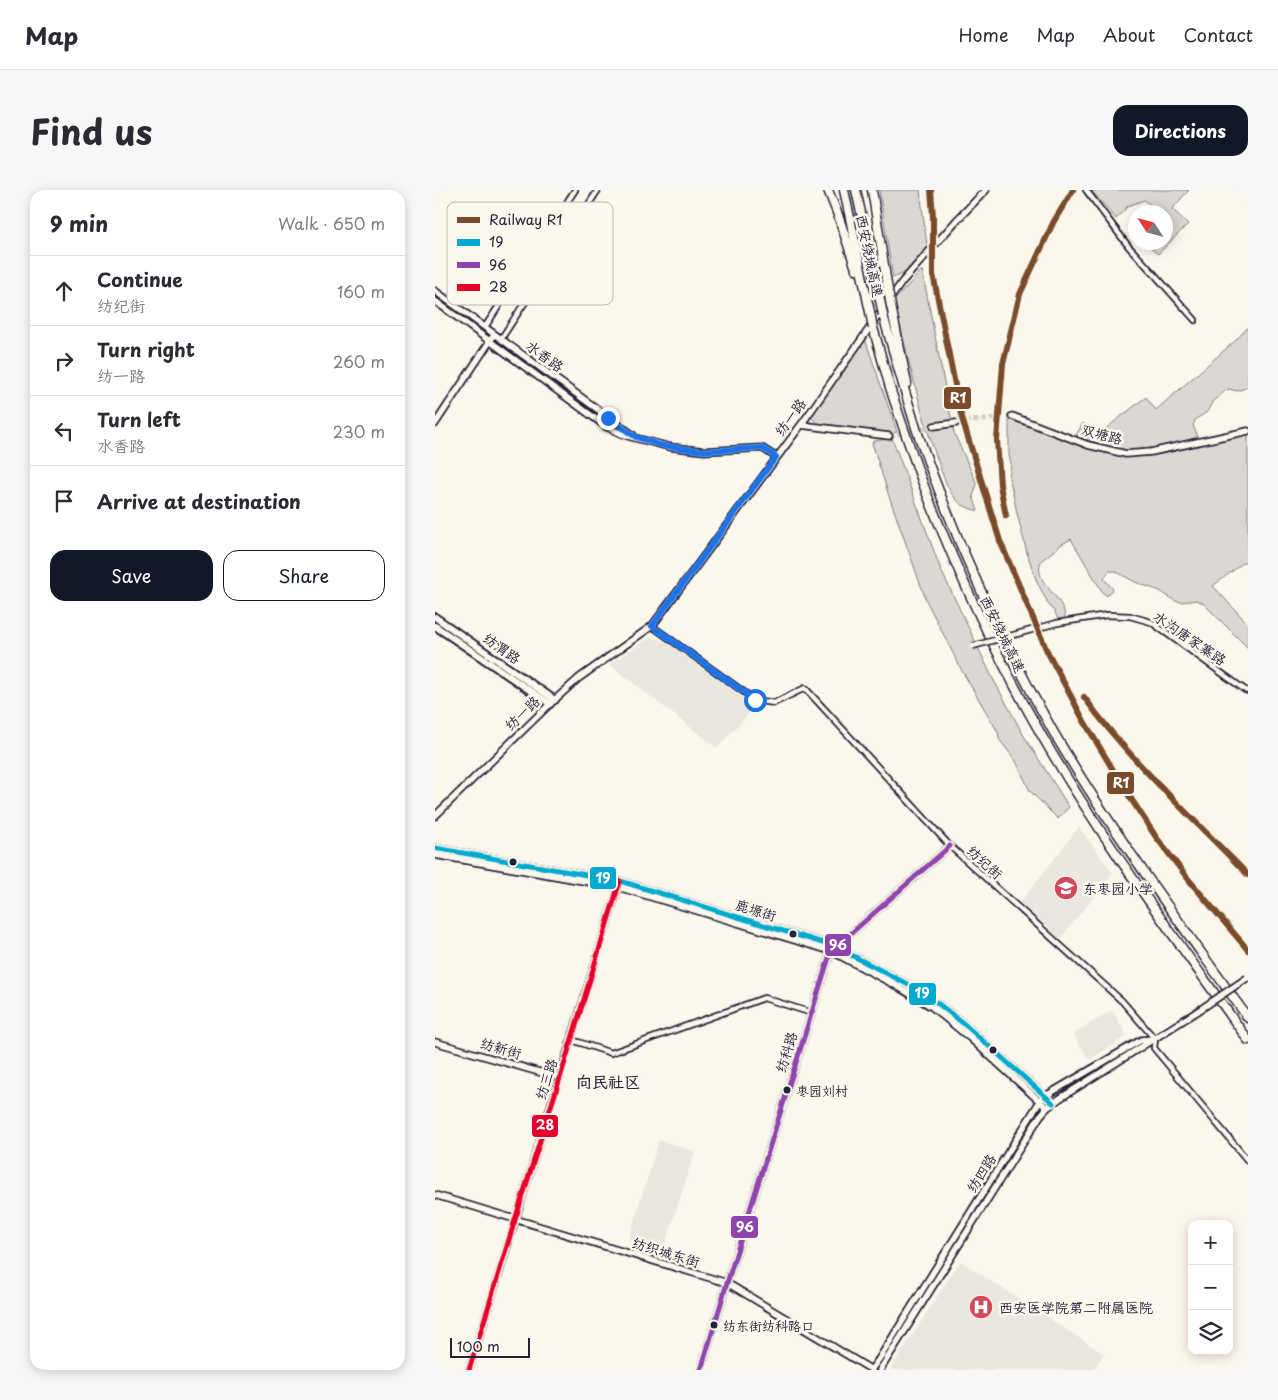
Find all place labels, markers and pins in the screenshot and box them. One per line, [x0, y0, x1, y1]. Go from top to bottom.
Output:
unlabelled marker [508, 857, 518, 867]
school or university icon: 东枣园小学 [1053, 875, 1079, 901]
place label: 东枣园小学 [1083, 878, 1153, 899]
unlabelled marker [788, 929, 798, 939]
unlabelled marker [988, 1045, 998, 1055]
place label: 枣园刘村 [796, 1081, 848, 1100]
marker: 枣园刘村 [782, 1085, 792, 1095]
hospital icon: 西安医学院第二附属医院 [968, 1294, 994, 1320]
place label: 西安医学院第二附属医院 [999, 1297, 1153, 1318]
place label: 纺东街纺科路口 [723, 1316, 814, 1335]
marker: 纺东街纺科路口 [709, 1320, 719, 1330]

